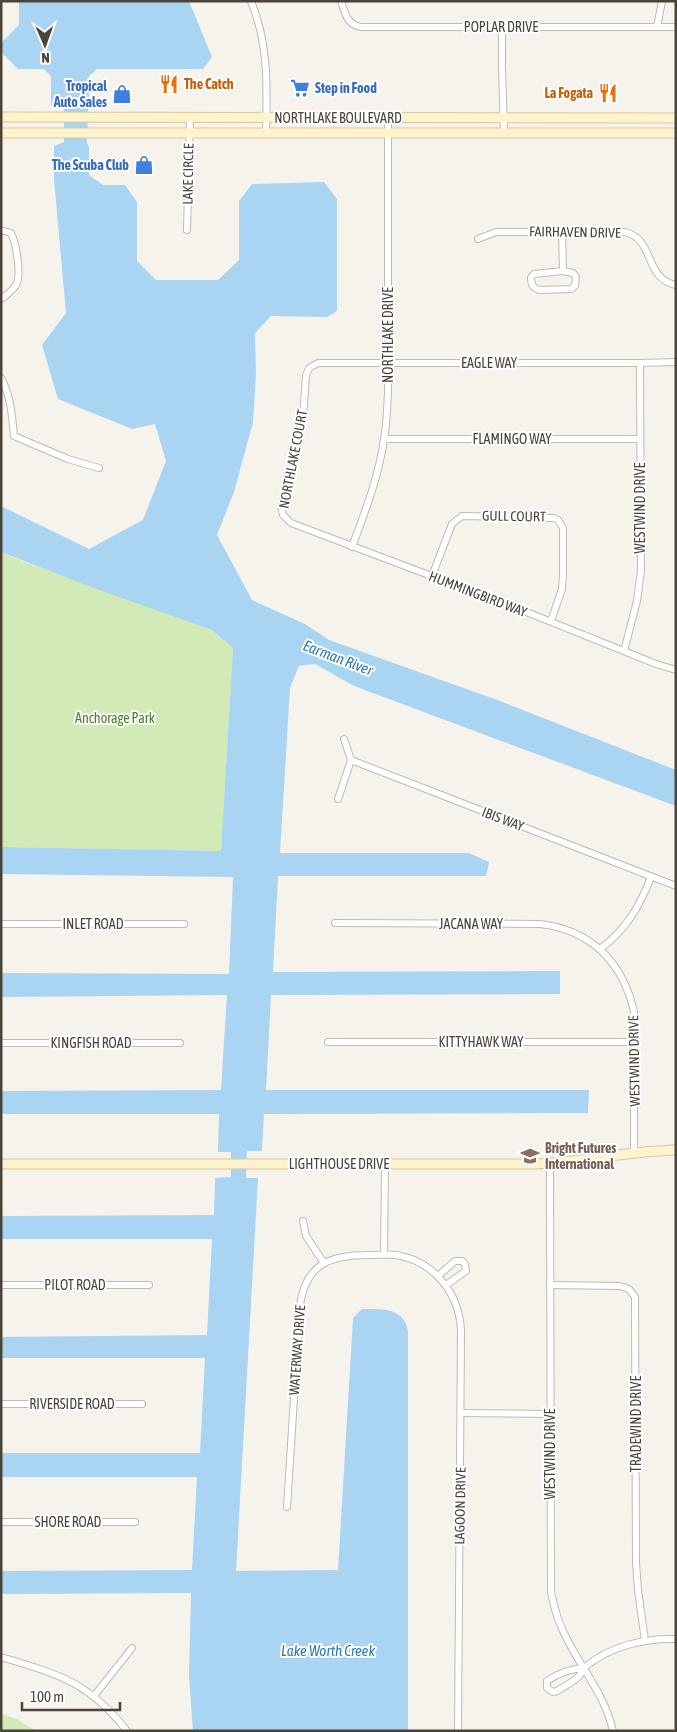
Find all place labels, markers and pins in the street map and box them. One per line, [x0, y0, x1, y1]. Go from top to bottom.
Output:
restaurant icon: The Catch [158, 73, 180, 95]
place label: The Catch [184, 76, 234, 92]
supermarket icon: Step in Food [289, 77, 311, 99]
place label: Tropical Auto Sales [53, 78, 107, 110]
place label: Step in Food [315, 80, 377, 96]
restaurant icon: La Fogata [597, 82, 619, 104]
shop icon: Tropical Auto Sales [111, 83, 133, 105]
place label: La Fogata [544, 85, 593, 101]
shop icon: The Scuba Club [133, 154, 155, 176]
place label: The Scuba Club [52, 157, 129, 173]
place label: Bright Futures International [545, 1140, 616, 1172]
school or university icon: Bright Futures International [519, 1145, 541, 1167]

